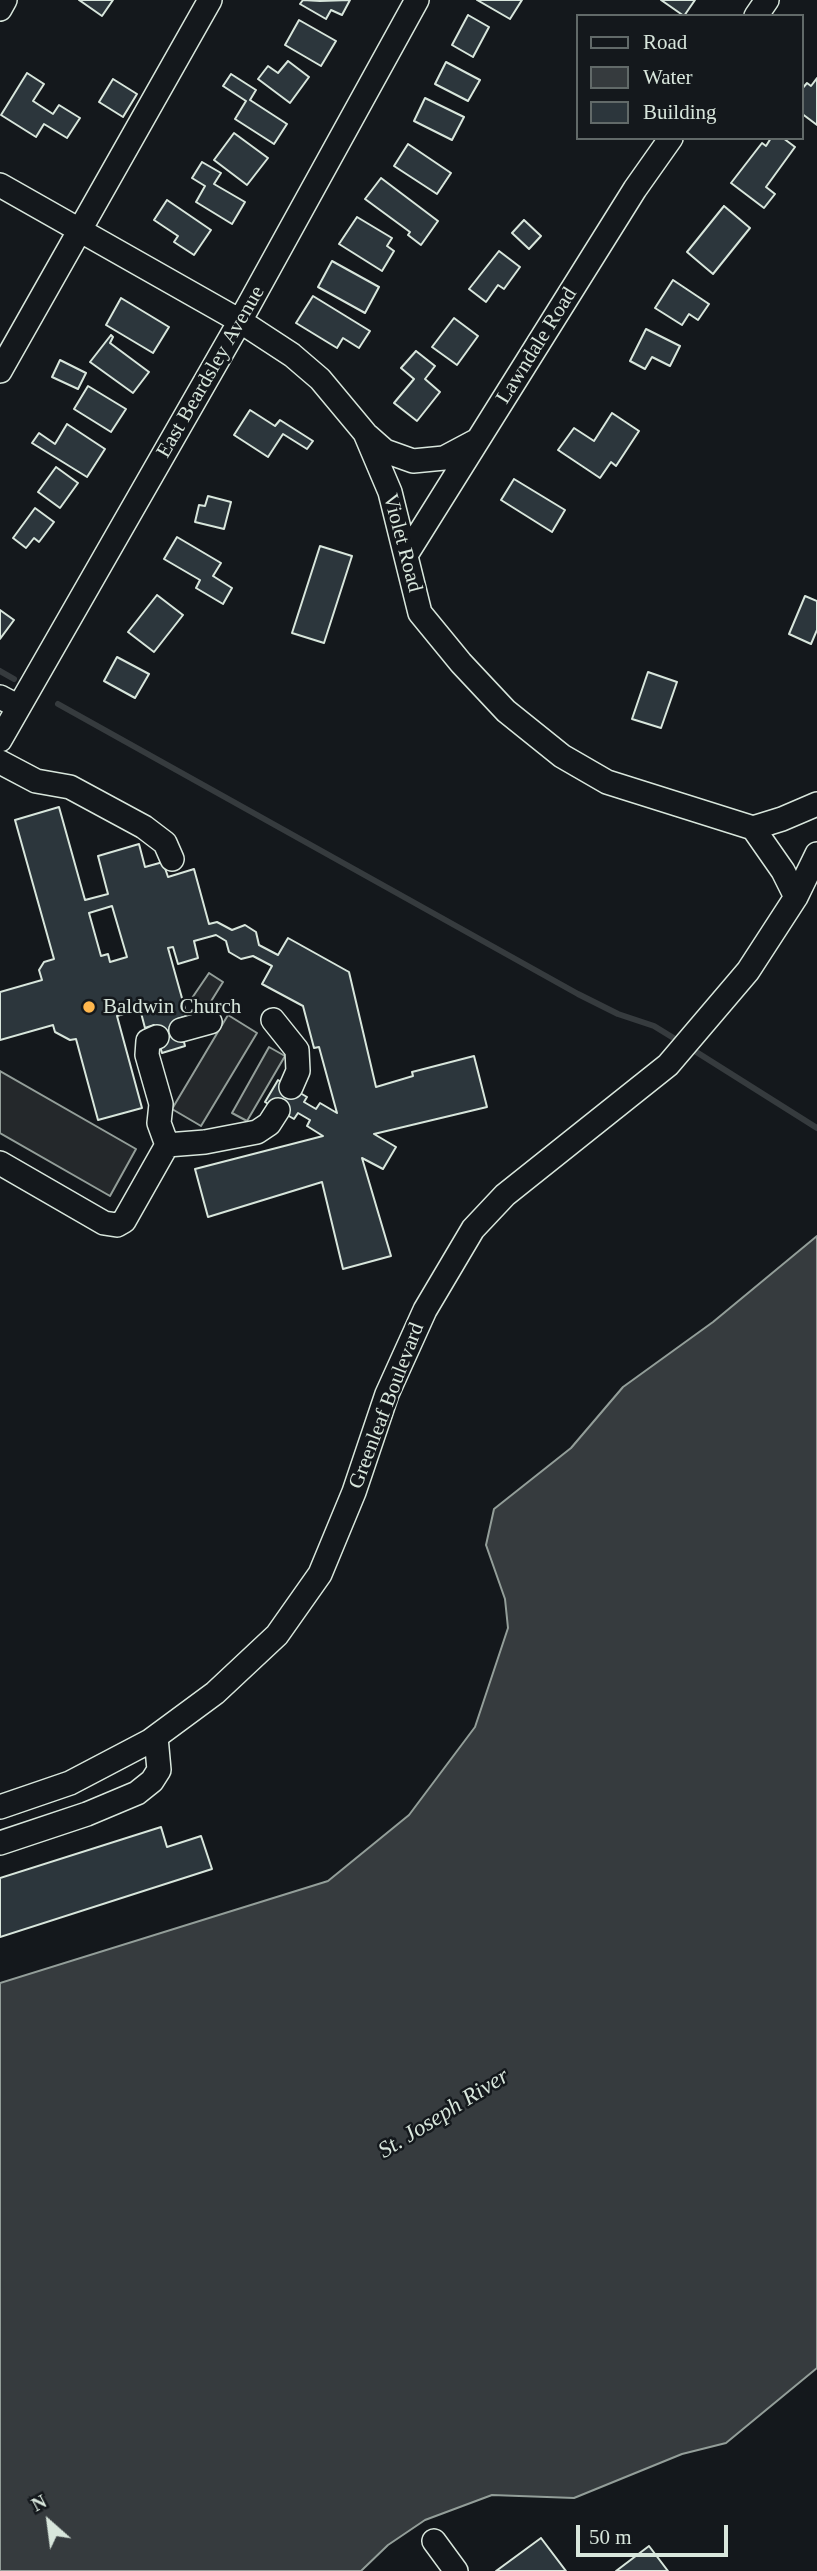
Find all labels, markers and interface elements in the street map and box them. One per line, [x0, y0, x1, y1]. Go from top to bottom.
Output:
legend [576, 14, 803, 140]
text: Road [643, 30, 687, 54]
text: Water [643, 65, 693, 89]
text: Building [643, 100, 717, 124]
street label: East Beardsley Avenue [151, 282, 271, 462]
street label: Lawndale Road [491, 283, 583, 409]
street label: Violet Road [377, 491, 427, 595]
place label: Baldwin Church [103, 994, 241, 1020]
marker: Baldwin Church [81, 999, 97, 1015]
street label: Greenleaf Boulevard [344, 1320, 430, 1492]
water label: St. Joseph River [374, 2063, 514, 2165]
north arrow [14, 2487, 84, 2557]
text: N [28, 2491, 50, 2516]
scale bar [579, 2512, 731, 2556]
text: 50 m [589, 2525, 632, 2549]

